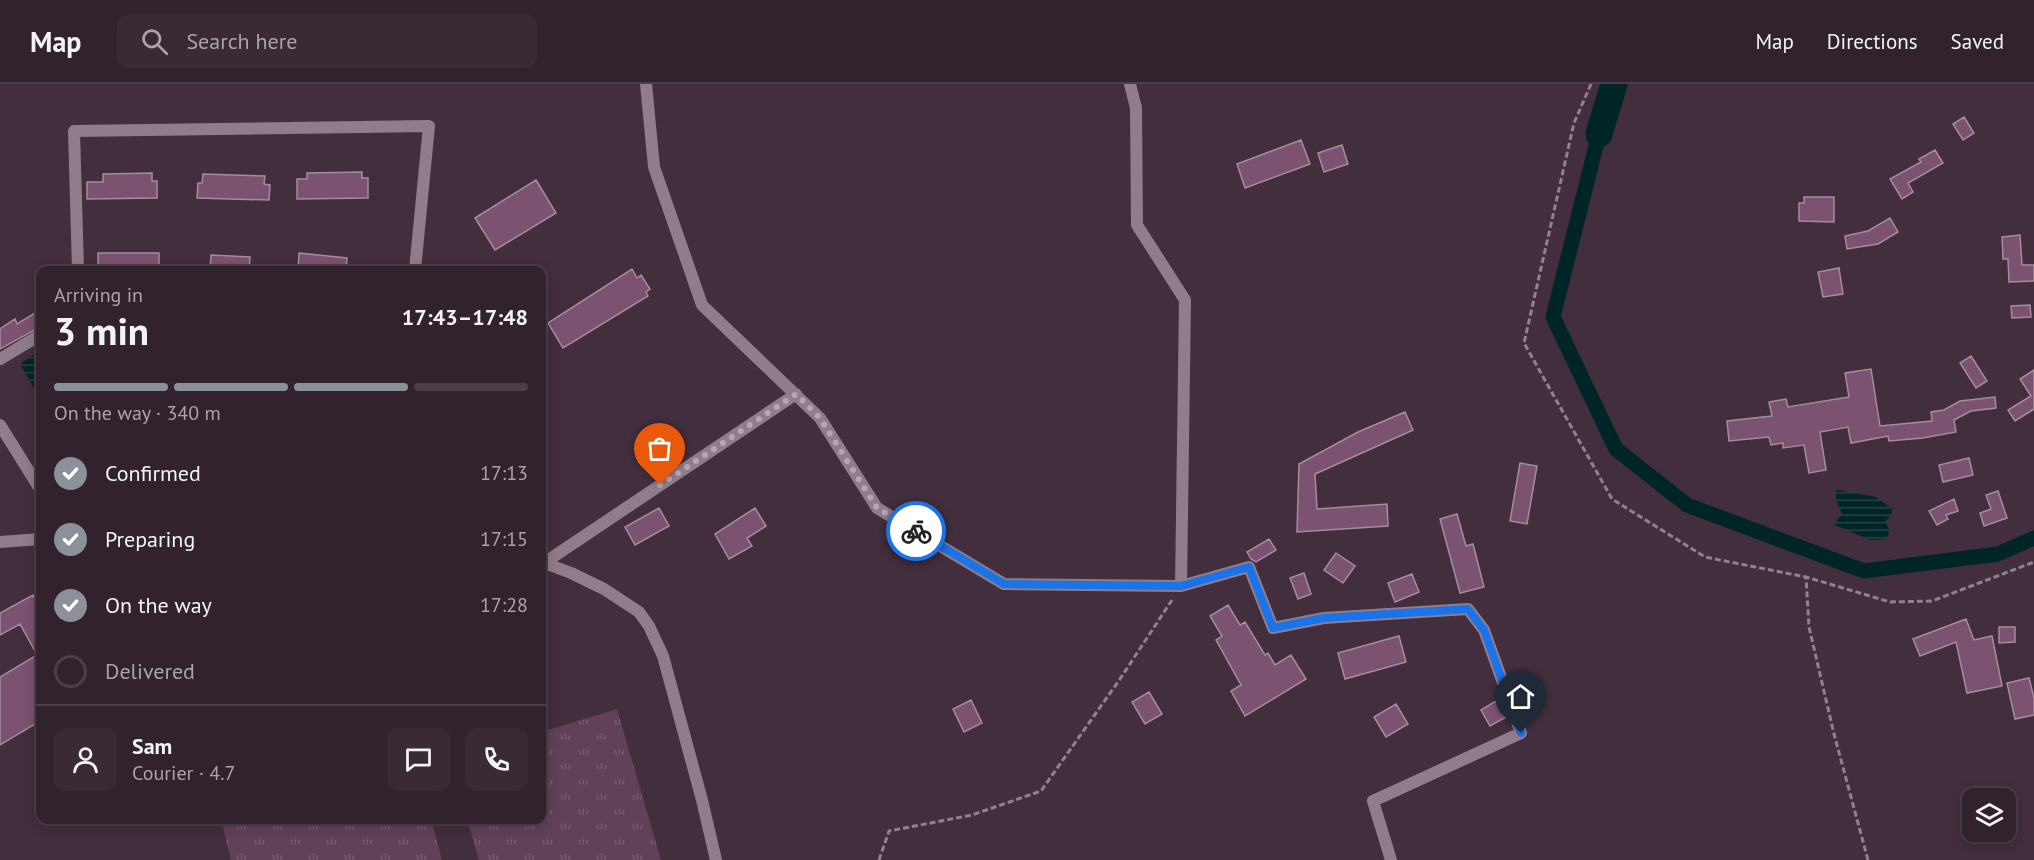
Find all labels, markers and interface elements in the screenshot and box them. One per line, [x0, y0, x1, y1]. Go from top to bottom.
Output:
search box [117, 14, 537, 68]
text: Map [30, 23, 81, 60]
icon: search [138, 25, 171, 58]
text: Search here [186, 27, 297, 55]
text: Map [1755, 28, 1794, 55]
text: Directions [1827, 28, 1918, 55]
text: Saved [1951, 28, 2004, 55]
text: Arriving in [54, 282, 143, 308]
text: 17:43–17:48 [402, 303, 528, 331]
text: 3 min [54, 305, 149, 356]
text: On the way · 340 m [54, 400, 221, 426]
pin [634, 423, 685, 485]
icon: bag [643, 432, 676, 465]
icon: check [54, 457, 87, 490]
text: Confirmed [105, 459, 201, 487]
text: 17:13 [480, 460, 528, 486]
courier [886, 501, 946, 561]
icon: bike [900, 515, 933, 548]
icon: check [54, 523, 87, 556]
text: Preparing [105, 525, 195, 553]
text: 17:15 [480, 526, 528, 552]
icon: check [54, 589, 87, 622]
text: On the way [105, 591, 212, 619]
text: 17:28 [480, 592, 528, 618]
text: Delivered [105, 657, 195, 685]
pin [1495, 671, 1546, 733]
icon: home [1504, 680, 1537, 713]
button: person [54, 728, 117, 791]
button: chat [387, 728, 450, 791]
button: phone [465, 728, 528, 791]
text: Sam [132, 732, 172, 760]
text: Courier · 4.7 [132, 760, 235, 786]
map controls [1962, 788, 2016, 842]
button: layers [1962, 788, 2016, 842]

